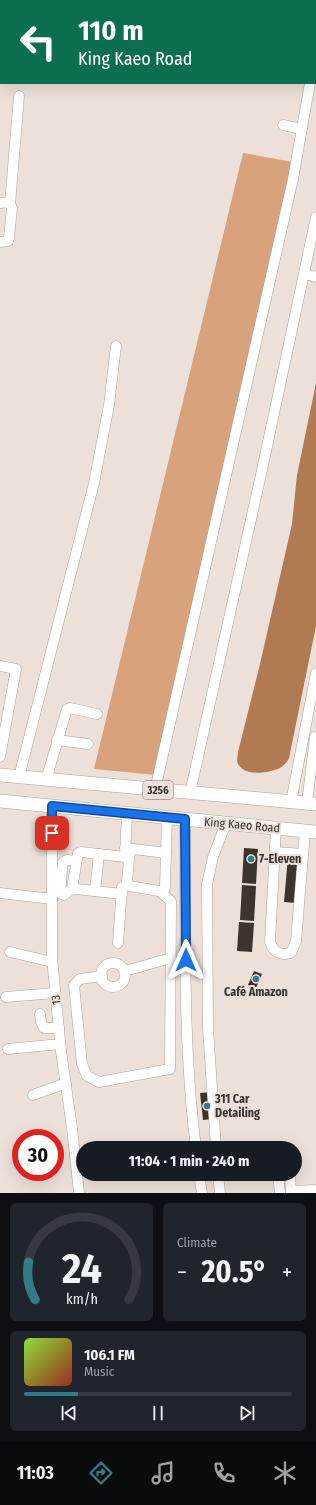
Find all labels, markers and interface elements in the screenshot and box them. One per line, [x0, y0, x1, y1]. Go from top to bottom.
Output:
text: 110 m [78, 14, 144, 47]
icon: left [12, 16, 64, 68]
text: King Kaeo Road [78, 48, 192, 70]
road number: 3256 [143, 781, 173, 799]
street label: King Kaeo Road [203, 815, 281, 835]
pin [35, 816, 69, 850]
icon: arrive [41, 822, 63, 844]
place label: 7-Eleven [259, 852, 301, 866]
marker: 7-Eleven [246, 854, 256, 864]
position arrow [165, 939, 207, 981]
marker: Café Amazon [251, 974, 261, 984]
place label: Café Amazon [224, 985, 288, 999]
street label: 13 [49, 994, 63, 1006]
place label: 311 Car Detailing [214, 1092, 260, 1120]
marker: 311 Car Detailing [202, 1101, 212, 1111]
speed limit sign: 30 [12, 1129, 64, 1181]
text: 11:04 · 1 min · 240 m [129, 1152, 249, 1170]
text: Climate [177, 1235, 217, 1250]
text: 24 [61, 1244, 101, 1294]
text: 20.5° [201, 1254, 267, 1290]
text: − [177, 1259, 187, 1286]
text: + [282, 1259, 292, 1286]
text: km/h [66, 1291, 97, 1308]
text: 106.1 FM [84, 1346, 135, 1364]
text: Music [84, 1364, 114, 1379]
icon: previous [58, 1402, 80, 1424]
icon: pause [147, 1402, 169, 1424]
icon: next [236, 1402, 258, 1424]
icon: directions [87, 1459, 115, 1487]
icon: music [149, 1459, 177, 1487]
icon: phone [210, 1459, 238, 1487]
icon: climate [271, 1459, 299, 1487]
text: 11:03 [17, 1462, 54, 1484]

